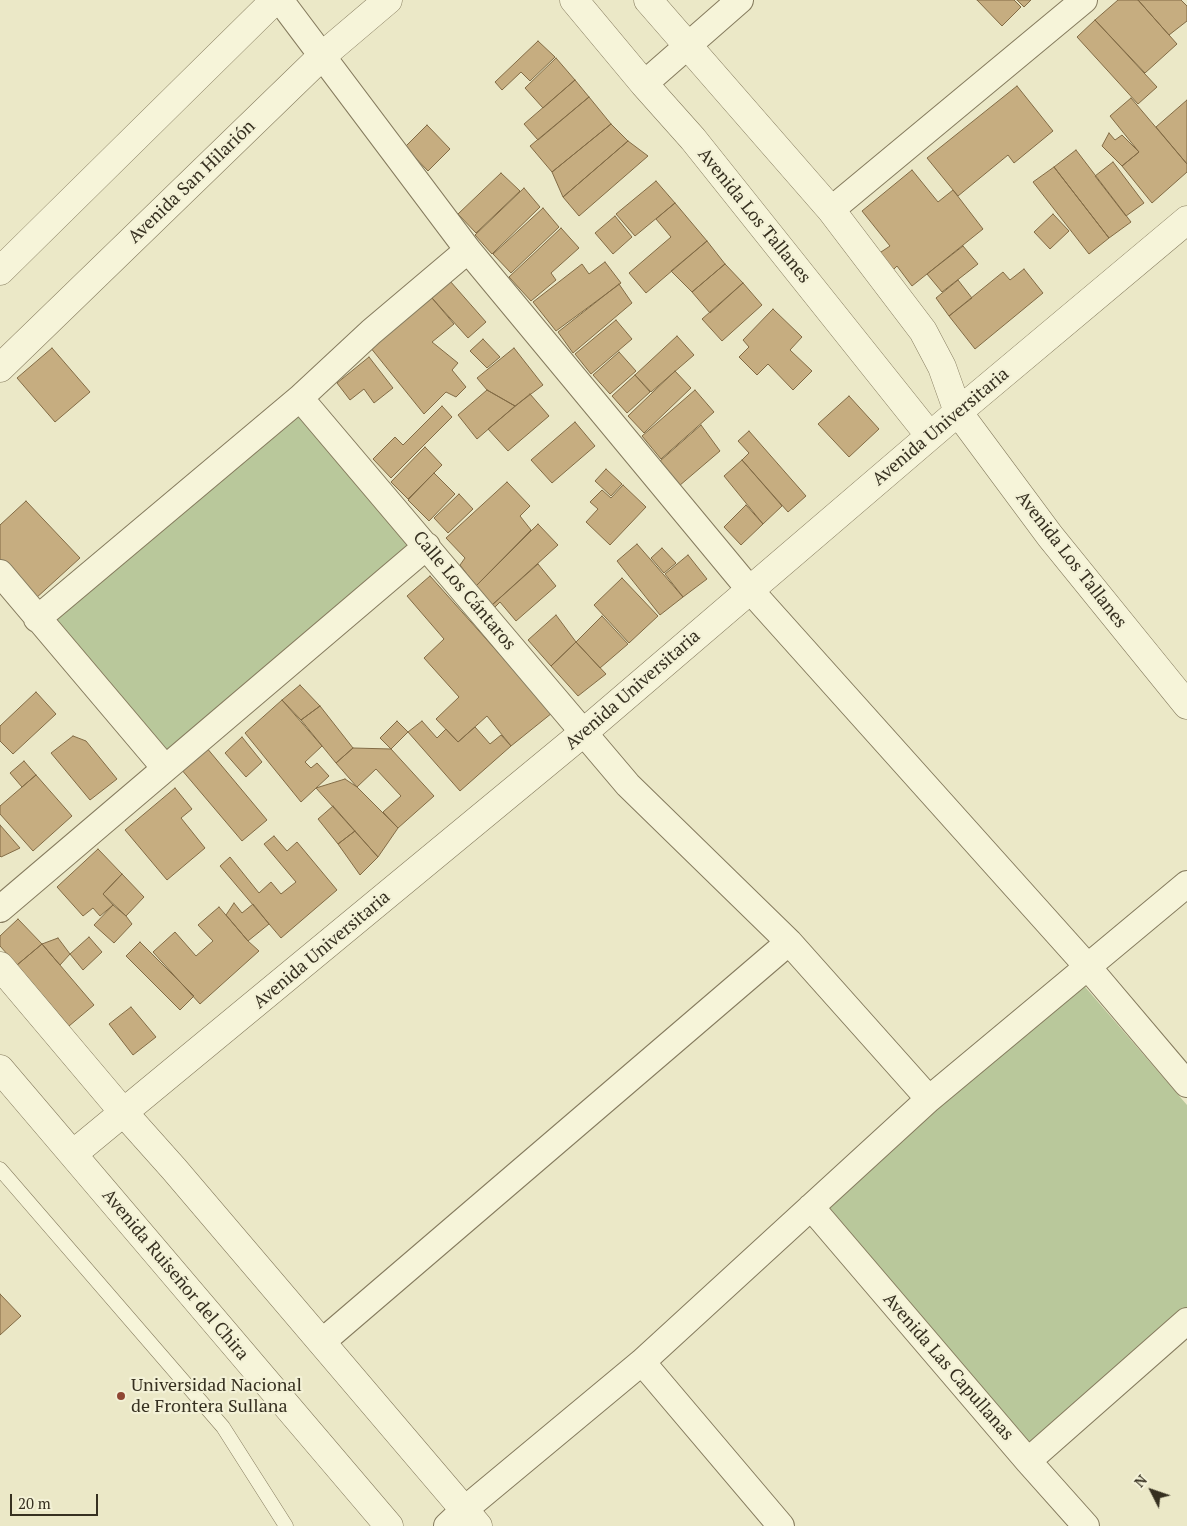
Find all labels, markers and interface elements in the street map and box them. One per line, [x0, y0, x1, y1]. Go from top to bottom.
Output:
street label: Avenida San Hilarión [124, 116, 260, 248]
street label: Avenida Los Tallanes [693, 144, 815, 288]
street label: Avenida Universitaria [868, 364, 1014, 490]
street label: Avenida Los Tallanes [1011, 487, 1131, 633]
street label: Calle Los Cántaros [408, 527, 520, 655]
street label: Avenida Universitaria [561, 625, 705, 755]
street label: Avenida Universitaria [249, 887, 395, 1013]
street label: Avenida Ruiseñor del Chira [97, 1185, 253, 1365]
street label: Avenida Las Capullanas [878, 1289, 1018, 1445]
place label: Universidad Nacional de Frontera Sullana [131, 1375, 302, 1418]
marker: Universidad Nacional de Frontera Sullana [115, 1390, 127, 1402]
north arrow [1127, 1466, 1177, 1516]
text: N [1130, 1471, 1151, 1491]
scale bar [12, 1484, 100, 1516]
text: 20 m [18, 1493, 51, 1513]

